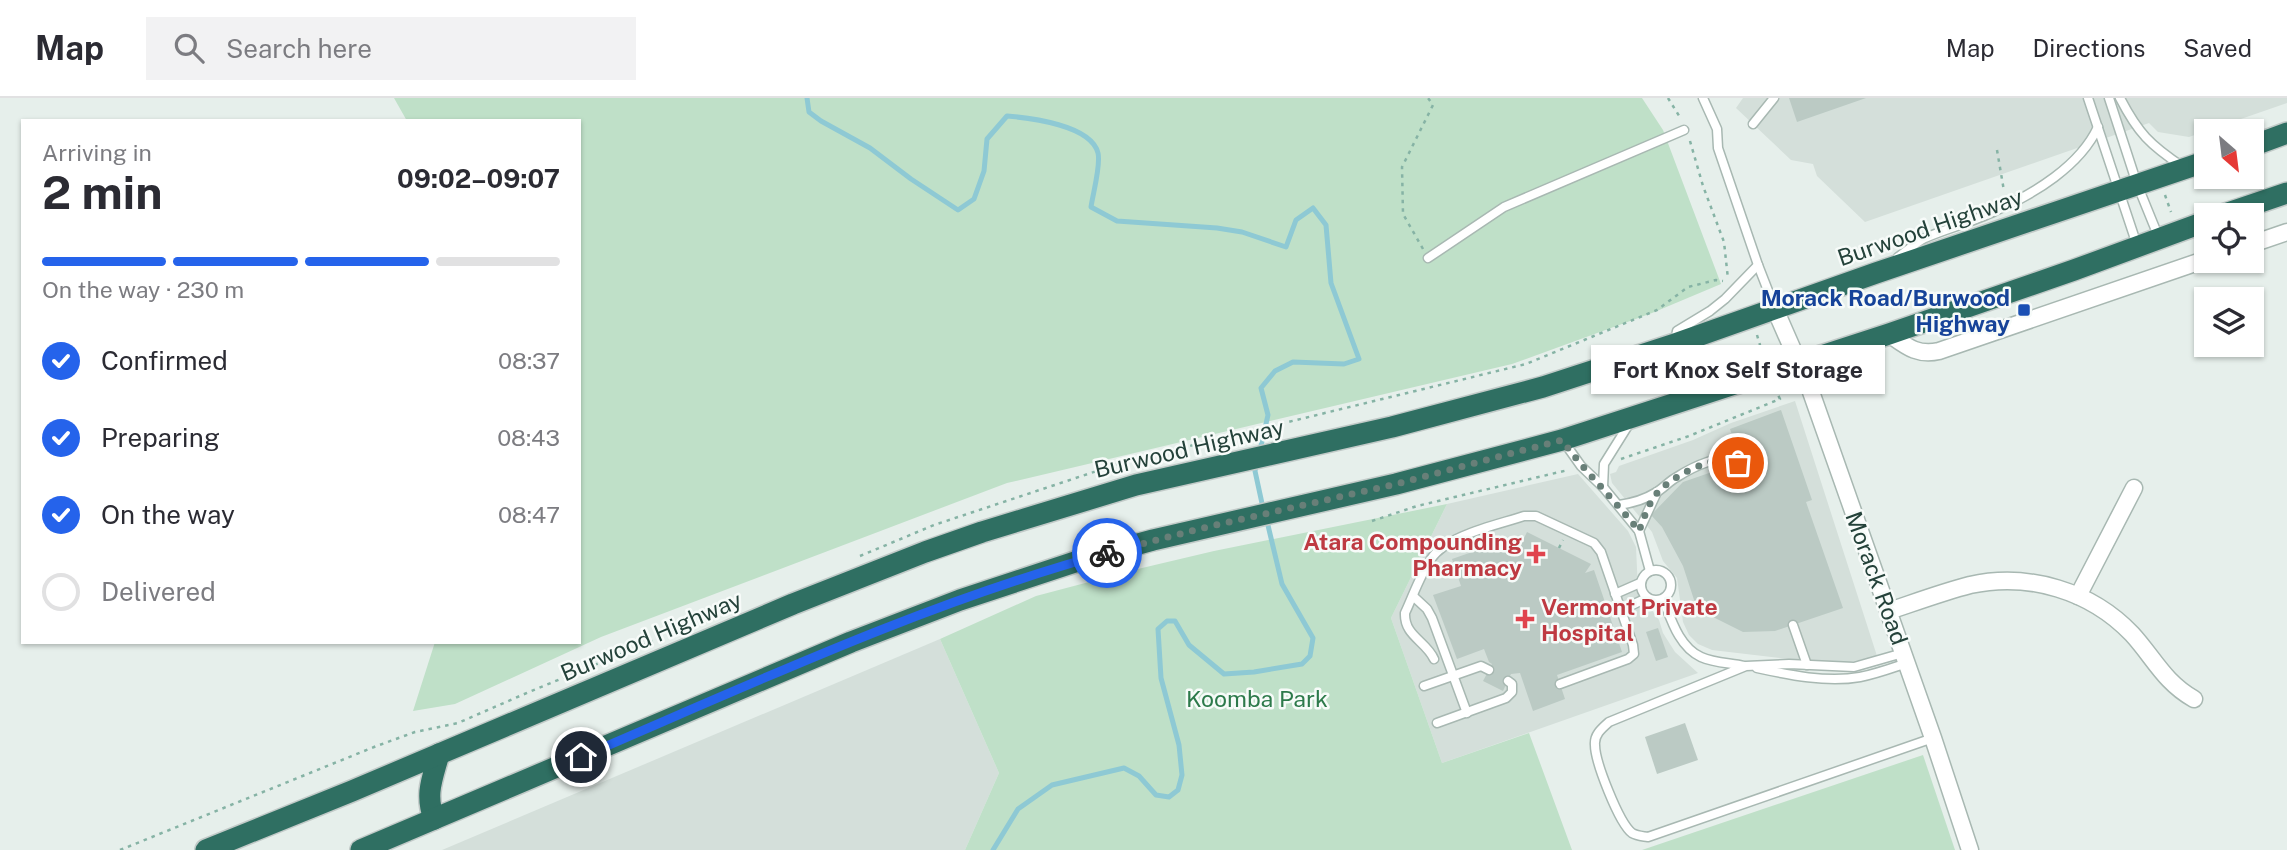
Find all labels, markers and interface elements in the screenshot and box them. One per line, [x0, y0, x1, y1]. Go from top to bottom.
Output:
search box [146, 17, 636, 80]
text: Map [35, 29, 104, 67]
icon: search [170, 29, 208, 67]
text: Search here [226, 33, 372, 64]
text: Map [1946, 34, 1995, 62]
text: Directions [2033, 34, 2145, 62]
text: Saved [2183, 34, 2252, 62]
north arrow [2194, 119, 2264, 189]
map controls [2194, 119, 2264, 357]
text: Arriving in [42, 139, 152, 166]
text: 09:02–09:07 [397, 163, 560, 194]
text: 2 min [42, 165, 162, 219]
street label: Burwood Highway [1834, 183, 2026, 271]
button: locate [2194, 203, 2264, 273]
text: On the way · 230 m [42, 276, 244, 303]
place label: Morack Road/Burwood Highway [1761, 284, 2010, 337]
button: layers [2194, 287, 2264, 357]
marker: Morack Road/Burwood Highway [2016, 302, 2032, 318]
icon: check [42, 342, 80, 380]
callout: Fort Knox Self Storage [1591, 344, 1885, 393]
text: Confirmed [101, 345, 228, 376]
text: 08:37 [498, 347, 560, 374]
text: Fort Knox Self Storage [1613, 356, 1863, 383]
street label: Burwood Highway [1091, 413, 1287, 483]
icon: check [42, 419, 80, 457]
text: Preparing [101, 422, 220, 453]
text: 08:43 [497, 424, 560, 451]
pin [1708, 433, 1768, 493]
icon: bag [1719, 444, 1757, 482]
icon: check [42, 496, 80, 534]
text: On the way [101, 499, 235, 530]
text: 08:47 [498, 501, 560, 528]
street label: Morack Road [1840, 508, 1914, 648]
courier [1072, 518, 1142, 588]
place label: Atara Compounding Pharmacy [1303, 528, 1522, 581]
icon: bike [1088, 534, 1126, 572]
marker: Atara Compounding Pharmacy [1528, 546, 1544, 562]
text: Delivered [101, 576, 216, 607]
street label: Burwood Highway [556, 586, 746, 686]
place label: Vermont Private Hospital [1541, 593, 1718, 646]
marker: Vermont Private Hospital [1515, 609, 1535, 629]
park label: Koomba Park [1186, 685, 1328, 712]
pin [551, 727, 611, 787]
icon: home [562, 738, 600, 776]

